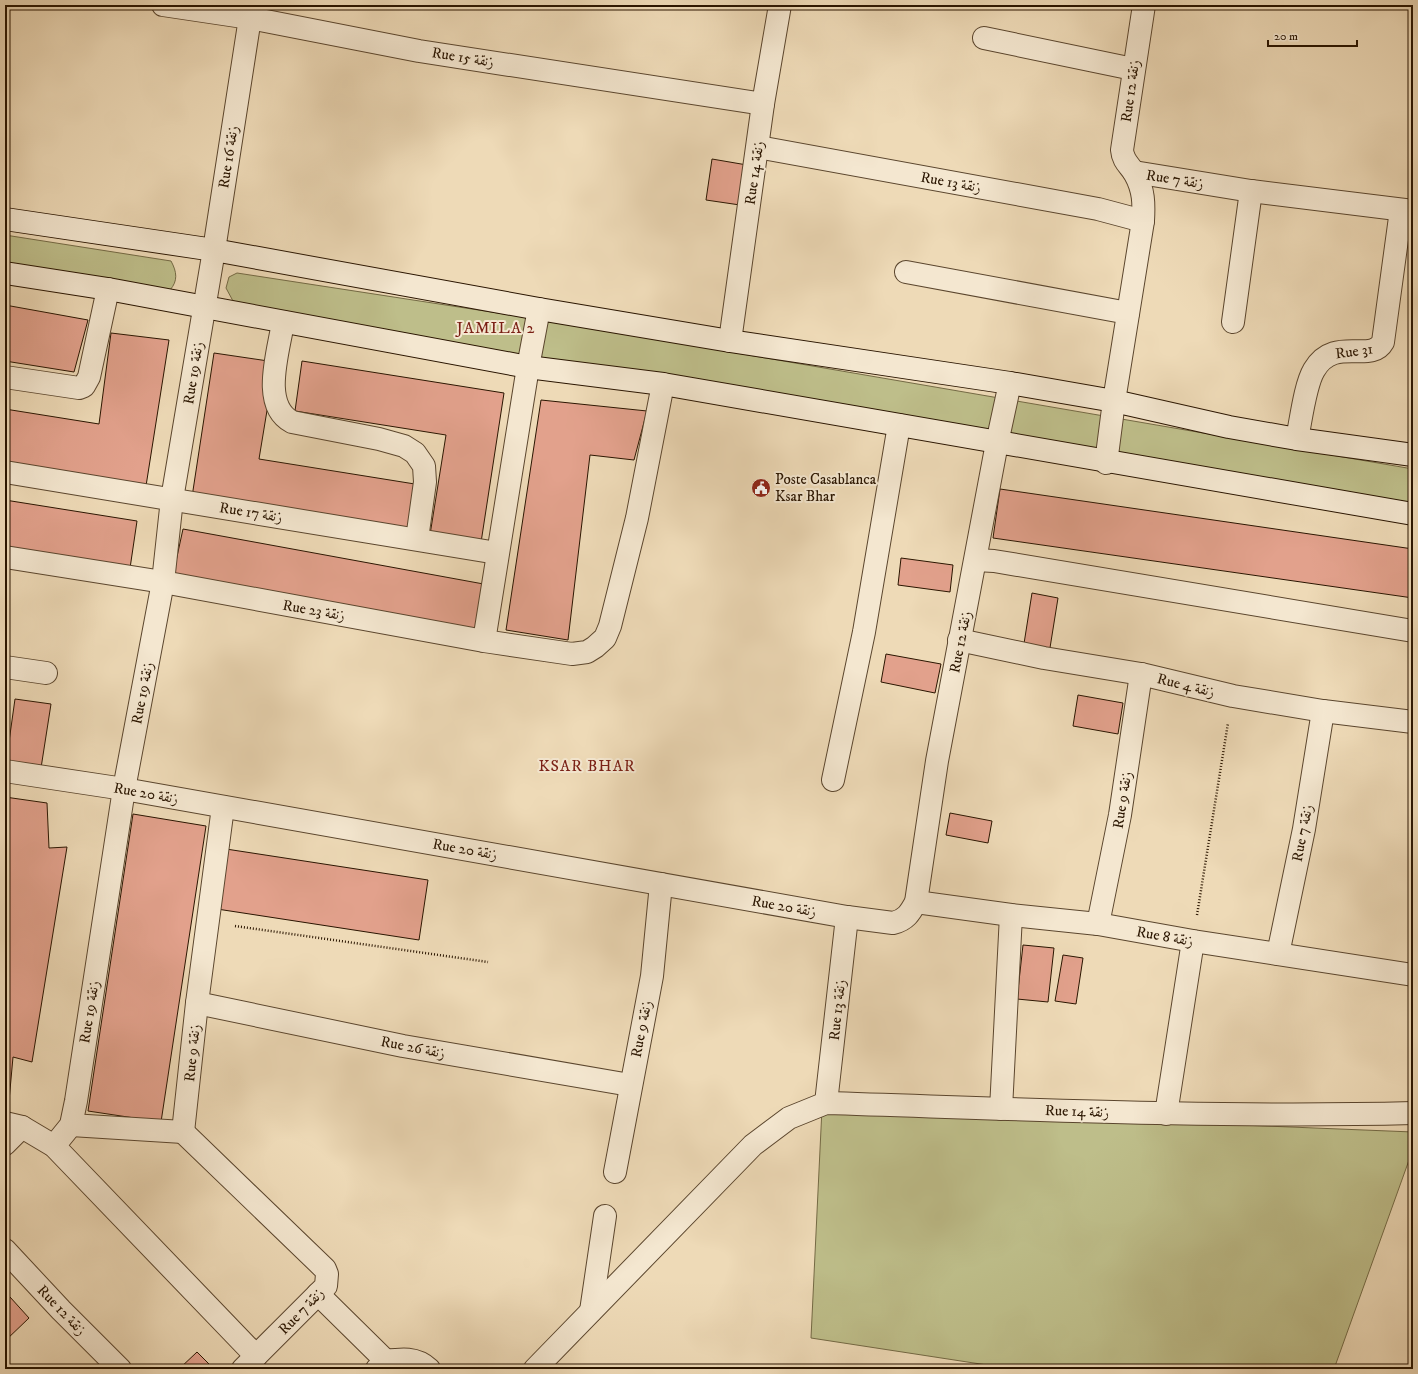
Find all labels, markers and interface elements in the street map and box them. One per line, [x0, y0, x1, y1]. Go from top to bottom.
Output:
scale bar [1268, 22, 1357, 48]
text: 20 m [1274, 29, 1298, 44]
street label: Rue 15 زنقة [430, 43, 495, 72]
street label: Rue 12 زنقة [1117, 59, 1144, 124]
street label: Rue 16 زنقة [214, 124, 243, 190]
street label: Rue 14 زنقة [741, 140, 768, 206]
street label: Rue 7 زنقة [1145, 166, 1205, 193]
street label: Rue 13 زنقة [919, 168, 983, 197]
district label: JAMILA 2 [455, 318, 535, 338]
street label: Rue 31 [1334, 339, 1374, 364]
street label: Rue 19 زنقة [179, 340, 208, 406]
place label: Poste Casablanca Ksar Bhar [775, 470, 877, 506]
public building icon: Poste Casablanca Ksar Bhar [750, 477, 772, 499]
street label: Rue 17 زنقة [218, 498, 284, 527]
street label: Rue 23 زنقة [281, 596, 347, 625]
street label: Rue 12 زنقة [945, 609, 976, 675]
street label: Rue 19 زنقة [127, 660, 158, 726]
street label: Rue 4 زنقة [1155, 669, 1217, 702]
district label: KSAR BHAR [538, 756, 636, 776]
street label: Rue 9 زنقة [1109, 770, 1136, 830]
street label: Rue 20 زنقة [112, 778, 180, 809]
street label: Rue 7 زنقة [1288, 803, 1317, 863]
street label: Rue 20 زنقة [431, 834, 499, 865]
street label: Rue 20 زنقة [750, 891, 818, 922]
street label: Rue 8 زنقة [1135, 922, 1195, 951]
street label: Rue 19 زنقة [75, 979, 104, 1045]
street label: Rue 13 زنقة [825, 979, 850, 1041]
street label: Rue 9 زنقة [627, 999, 656, 1059]
street label: Rue 9 زنقة [180, 1023, 205, 1083]
street label: Rue 26 زنقة [379, 1032, 447, 1063]
street label: Rue 14 زنقة [1045, 1101, 1109, 1122]
street label: Rue 12 زنقة [33, 1281, 90, 1340]
street label: Rue 7 زنقة [274, 1284, 328, 1339]

